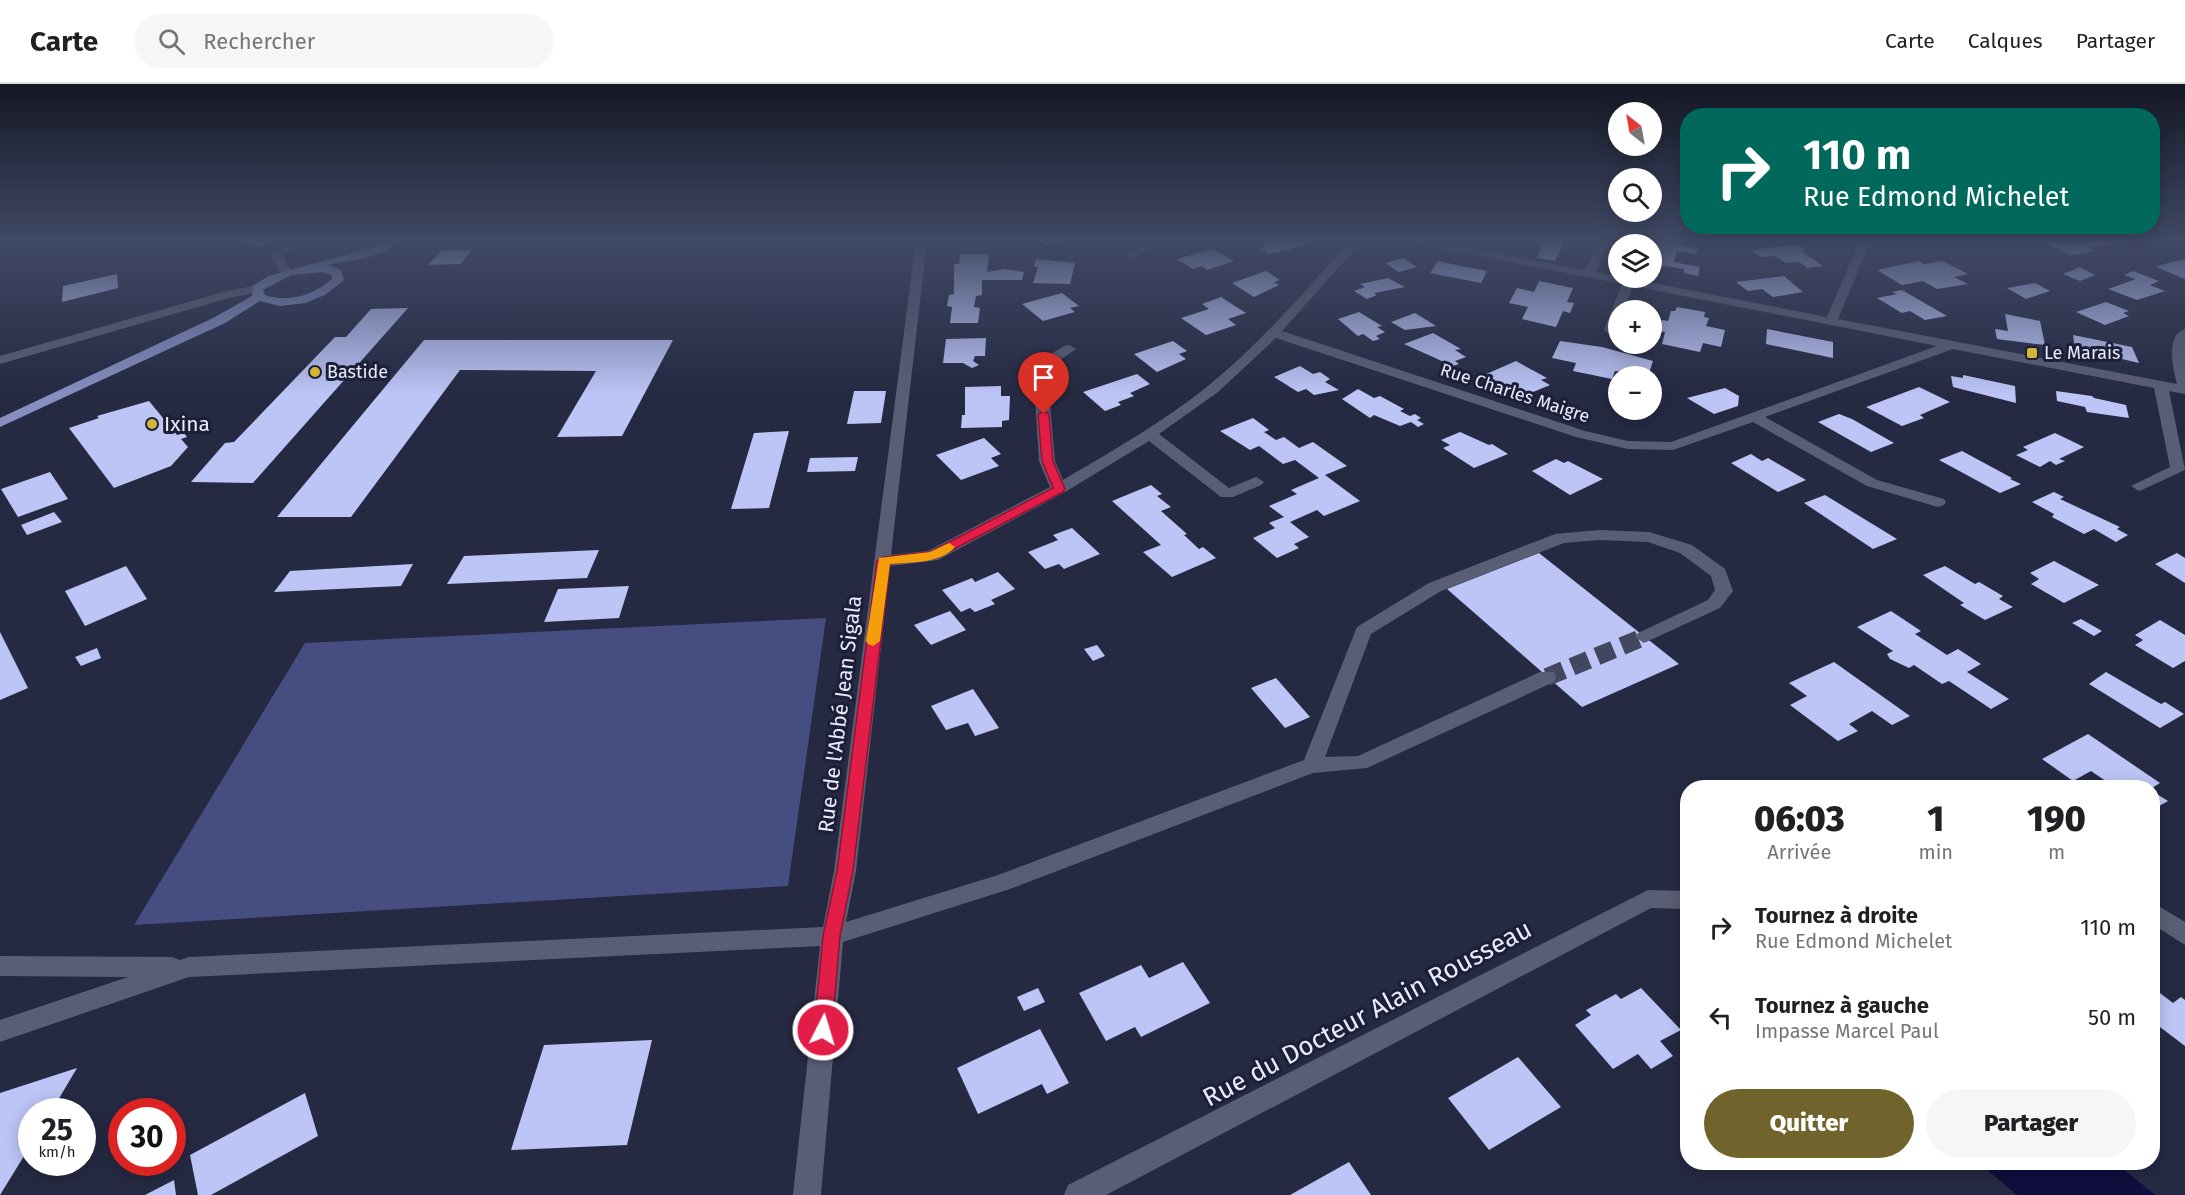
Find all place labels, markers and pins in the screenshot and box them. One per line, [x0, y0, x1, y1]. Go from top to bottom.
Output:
place label: Le Marais [2044, 342, 2120, 364]
marker: Le Marais [2025, 346, 2039, 360]
pin [1018, 352, 1069, 414]
place label: Bastide [327, 361, 388, 383]
marker: Bastide [308, 365, 322, 379]
place label: Ixina [164, 411, 210, 437]
marker: Ixina [145, 417, 159, 431]

